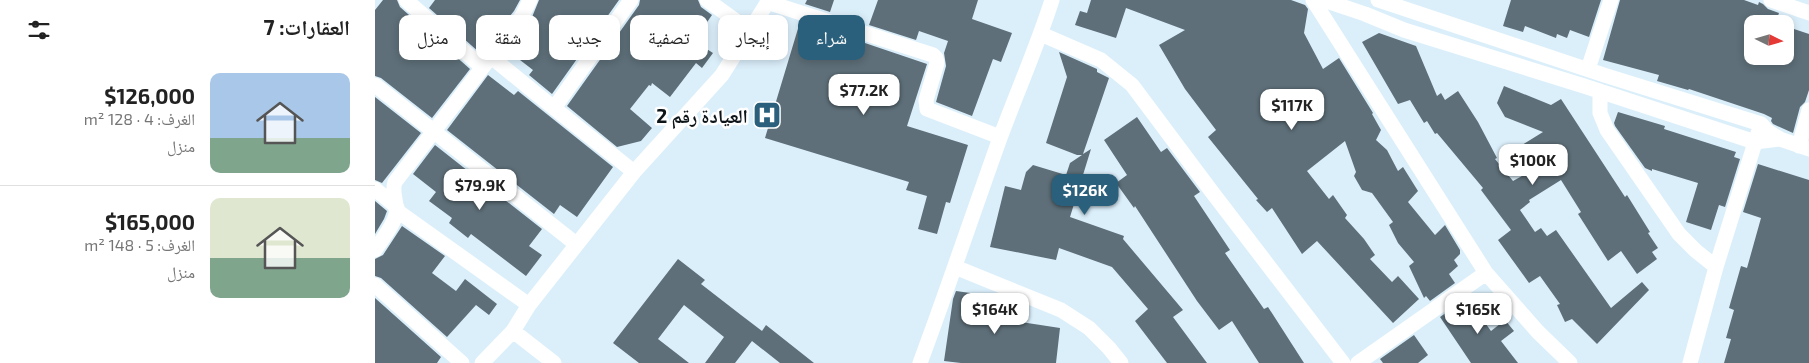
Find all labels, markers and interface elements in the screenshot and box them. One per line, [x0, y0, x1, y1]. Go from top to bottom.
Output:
text: العقارات: 7 [264, 14, 350, 39]
chip: منزل [399, 15, 466, 60]
chip: شقة [476, 15, 539, 60]
chip: جديد [549, 15, 620, 60]
chip: تصفية [630, 15, 708, 60]
chip: إيجار [718, 15, 788, 60]
chip: شراء [798, 15, 865, 60]
north arrow [1744, 15, 1794, 65]
map controls [1744, 15, 1794, 65]
icon: filters [25, 16, 53, 44]
pin: $77.2K [823, 74, 905, 116]
text: $77.2K [840, 80, 888, 99]
text: $126,000 [104, 83, 195, 108]
pin: $117K [1257, 88, 1327, 131]
icon: home [250, 93, 310, 153]
text: $117K [1271, 95, 1313, 114]
hospital icon: العيادة رقم 2 [752, 100, 782, 130]
place label: العيادة رقم 2 [656, 104, 748, 129]
text: الغرف: 4 · 128 m² [84, 109, 195, 128]
text: منزل [167, 136, 195, 155]
pin: $100K [1498, 144, 1568, 186]
text: $100K [1510, 150, 1556, 169]
pin: $79.9K [439, 168, 521, 211]
pin: $126K [1050, 174, 1120, 216]
text: $79.9K [455, 175, 505, 194]
text: $126K [1062, 180, 1108, 199]
text: $165,000 [105, 209, 195, 234]
icon: home [250, 218, 310, 278]
text: الغرف: 5 · 148 m² [84, 235, 195, 254]
text: منزل [167, 262, 195, 281]
pin: $164K [960, 292, 1030, 335]
pin: $165K [1443, 292, 1513, 335]
text: $164K [972, 299, 1018, 318]
text: $165K [1456, 299, 1500, 318]

